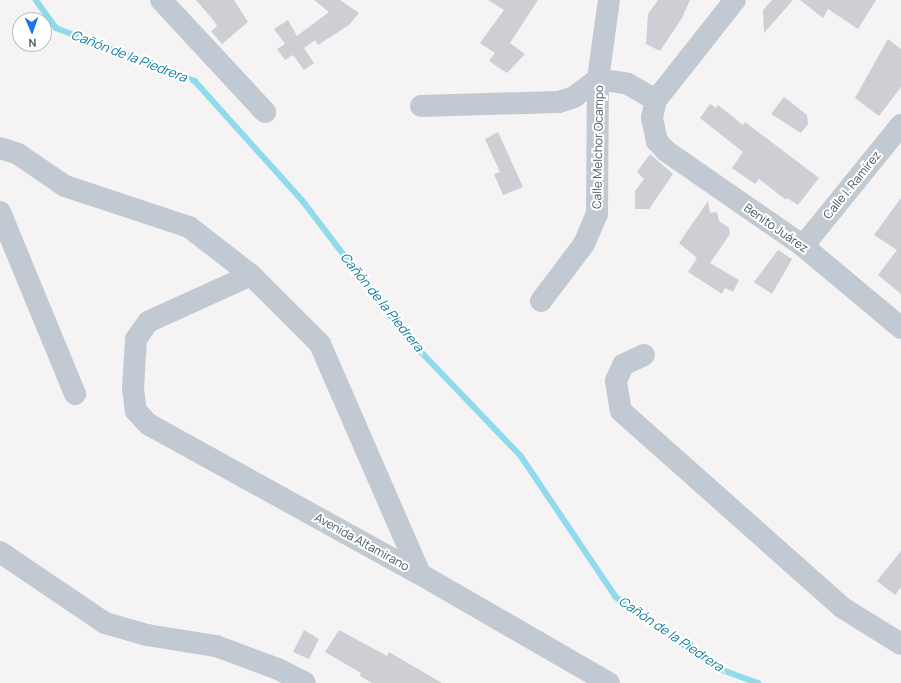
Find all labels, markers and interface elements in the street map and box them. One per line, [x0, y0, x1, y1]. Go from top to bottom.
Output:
north arrow [12, 12, 52, 52]
water label: Cañón de la Piedrera [69, 27, 189, 85]
text: N [28, 36, 37, 51]
street label: Calle Melchor Ocampo [590, 85, 606, 209]
street label: Calle I. Ramírez [820, 148, 884, 222]
street label: Benito Juárez [741, 201, 811, 255]
water label: Cañón de la Piedrera [337, 249, 427, 355]
street label: Avenida Altamirano [312, 510, 412, 574]
water label: Cañón de la Piedrera [616, 593, 726, 675]

